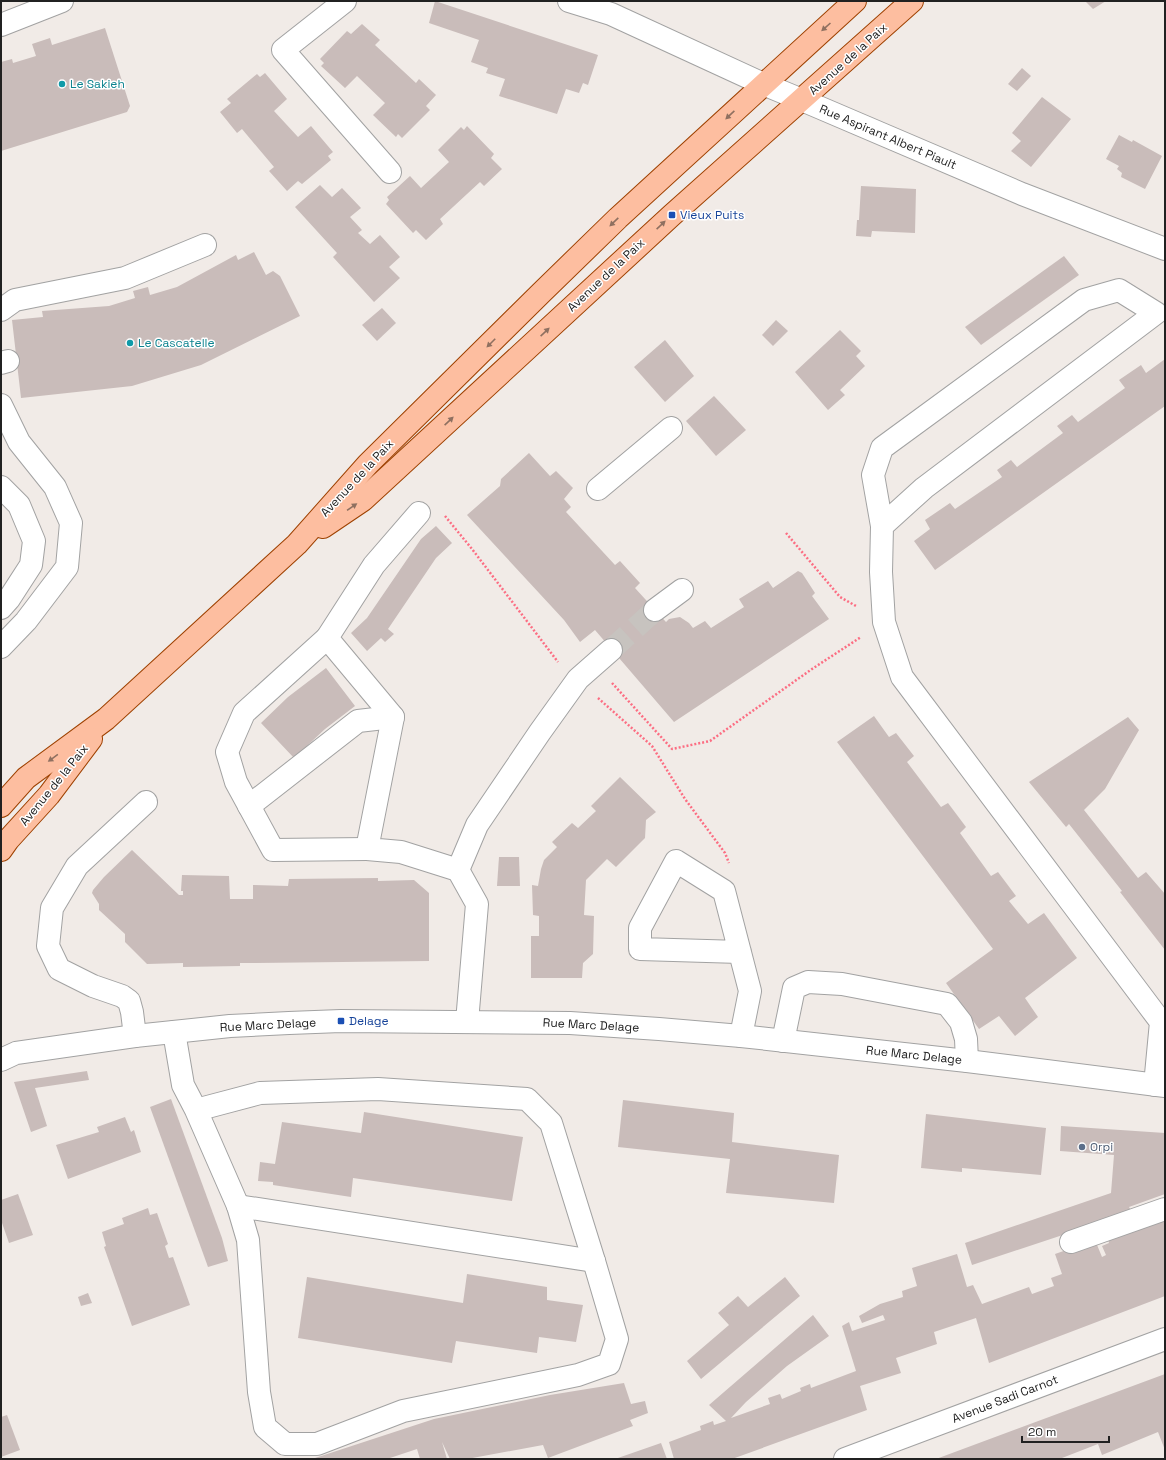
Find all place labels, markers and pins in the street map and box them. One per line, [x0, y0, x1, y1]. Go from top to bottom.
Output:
place label: Le Sakieh [70, 76, 125, 92]
marker: Le Sakieh [57, 79, 67, 89]
place label: Vieux Puits [680, 207, 744, 223]
marker: Vieux Puits [667, 210, 677, 220]
place label: Le Cascatelle [138, 335, 215, 351]
marker: Le Cascatelle [125, 338, 135, 348]
place label: Delage [349, 1013, 389, 1029]
marker: Delage [336, 1016, 346, 1026]
place label: Orpi [1090, 1139, 1113, 1155]
marker: Orpi [1077, 1142, 1087, 1152]

